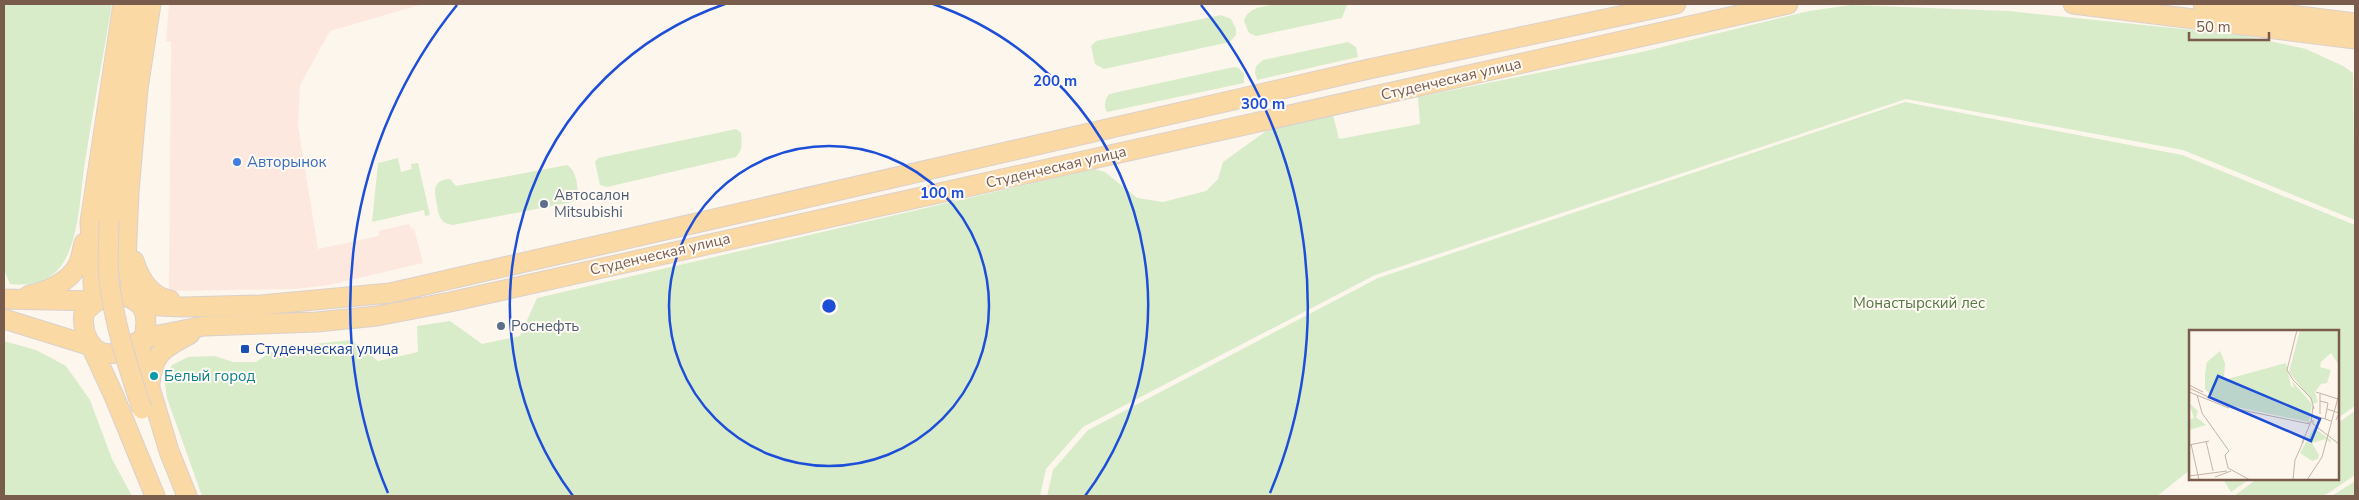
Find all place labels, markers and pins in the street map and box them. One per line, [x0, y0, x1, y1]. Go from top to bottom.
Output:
place label: Авторынок [247, 152, 327, 172]
marker: Авторынок [231, 156, 243, 168]
place label: Автосалон Mitsubishi [554, 185, 630, 222]
marker: Автосалон Mitsubishi [538, 198, 550, 210]
centre of rings [820, 297, 838, 315]
place label: Роснефть [511, 316, 579, 336]
marker: Роснефть [495, 320, 507, 332]
place label: Студенческая улица [255, 339, 399, 359]
marker: Студенческая улица [239, 343, 251, 355]
place label: Белый город [164, 366, 256, 386]
marker: Белый город [148, 370, 160, 382]

